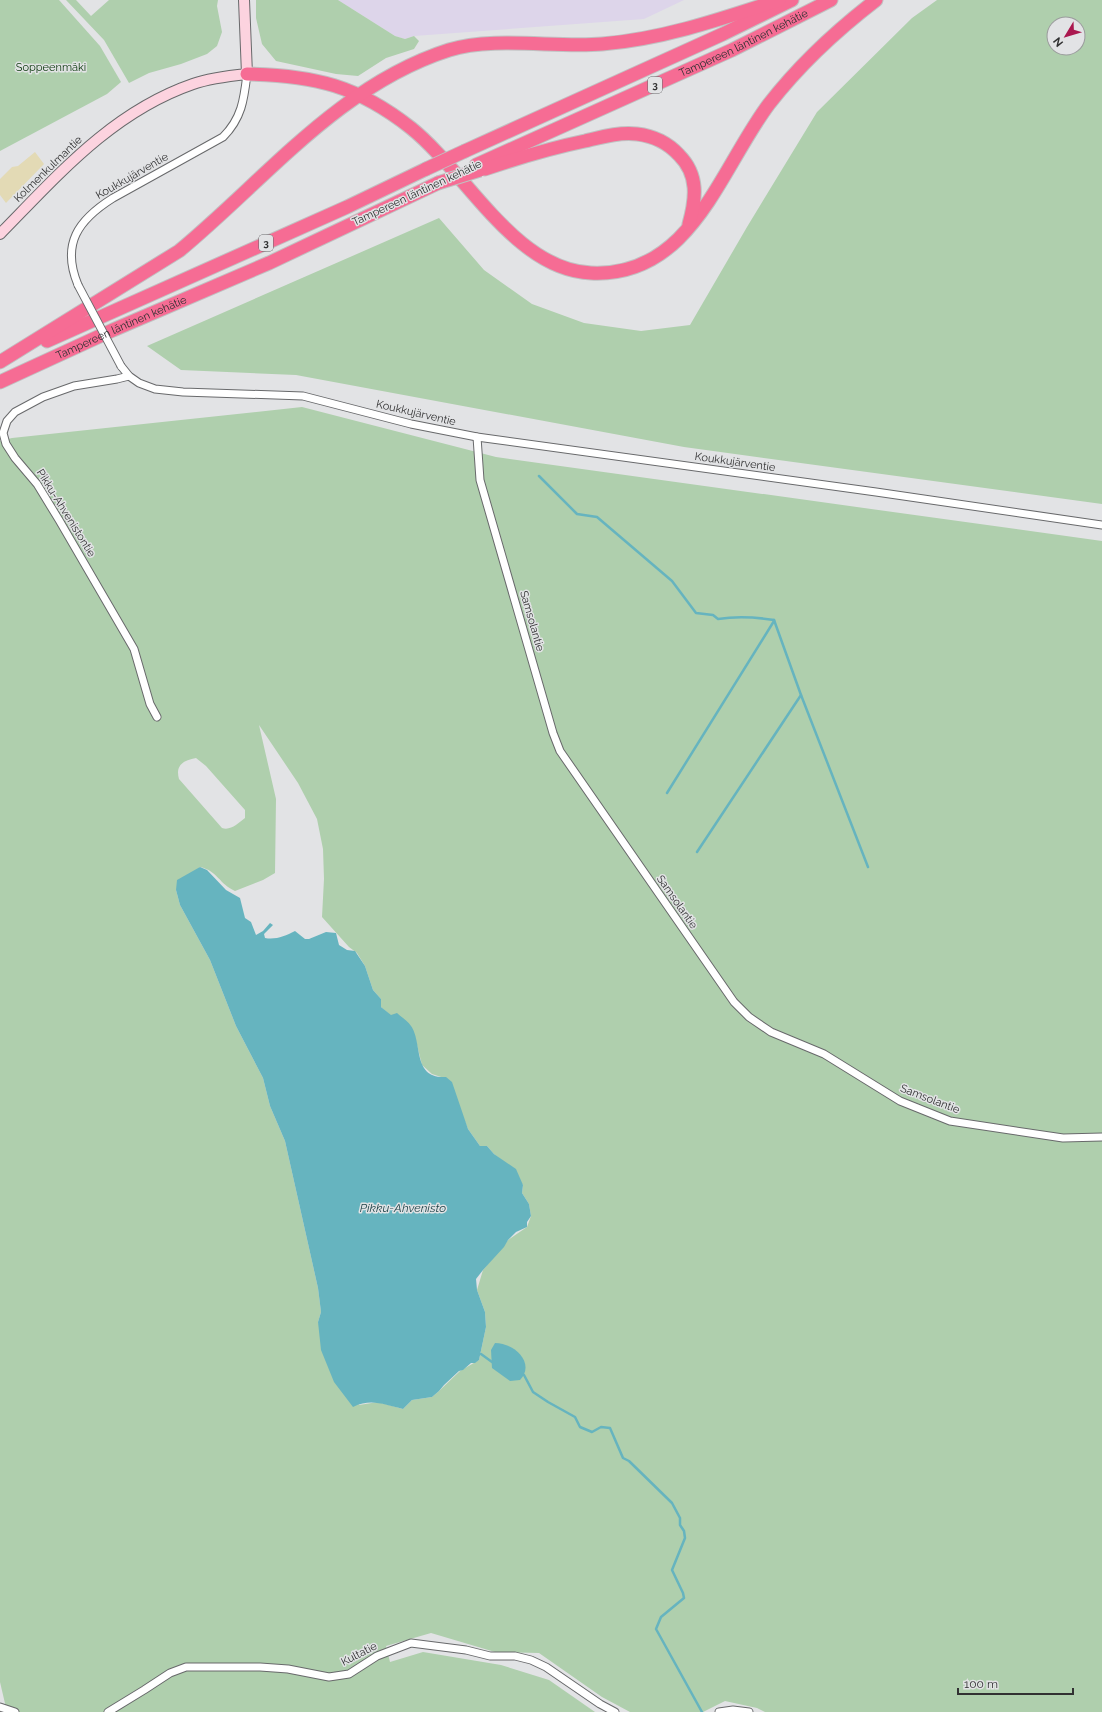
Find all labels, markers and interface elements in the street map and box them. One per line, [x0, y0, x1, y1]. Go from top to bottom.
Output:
street label: Tampereen läntinen kehätie [677, 6, 810, 79]
north arrow [1046, 16, 1086, 56]
text: N [1051, 35, 1066, 49]
park label: Soppeenmäki [16, 61, 86, 74]
road number: 3 [648, 77, 662, 93]
street label: Kolmenkulmantie [11, 133, 85, 205]
street label: Koukkujärventie [94, 150, 171, 202]
street label: Tampereen läntinen kehätie [350, 157, 484, 229]
road number: 3 [259, 235, 273, 251]
street label: Tampereen läntinen kehätie [54, 293, 189, 362]
street label: Koukkujärventie [375, 398, 458, 429]
street label: Koukkujärventie [694, 450, 777, 474]
street label: Pikku-Ahvenistontie [34, 467, 99, 560]
street label: Samsolantie [517, 589, 547, 653]
street label: Samsolantie [654, 873, 701, 932]
street label: Samsolantie [898, 1082, 962, 1116]
water label: Pikku-Ahvenisto [360, 1201, 446, 1215]
street label: Kultatie [339, 1639, 380, 1669]
scale bar [958, 1670, 1073, 1696]
text: 100 m [964, 1677, 998, 1691]

